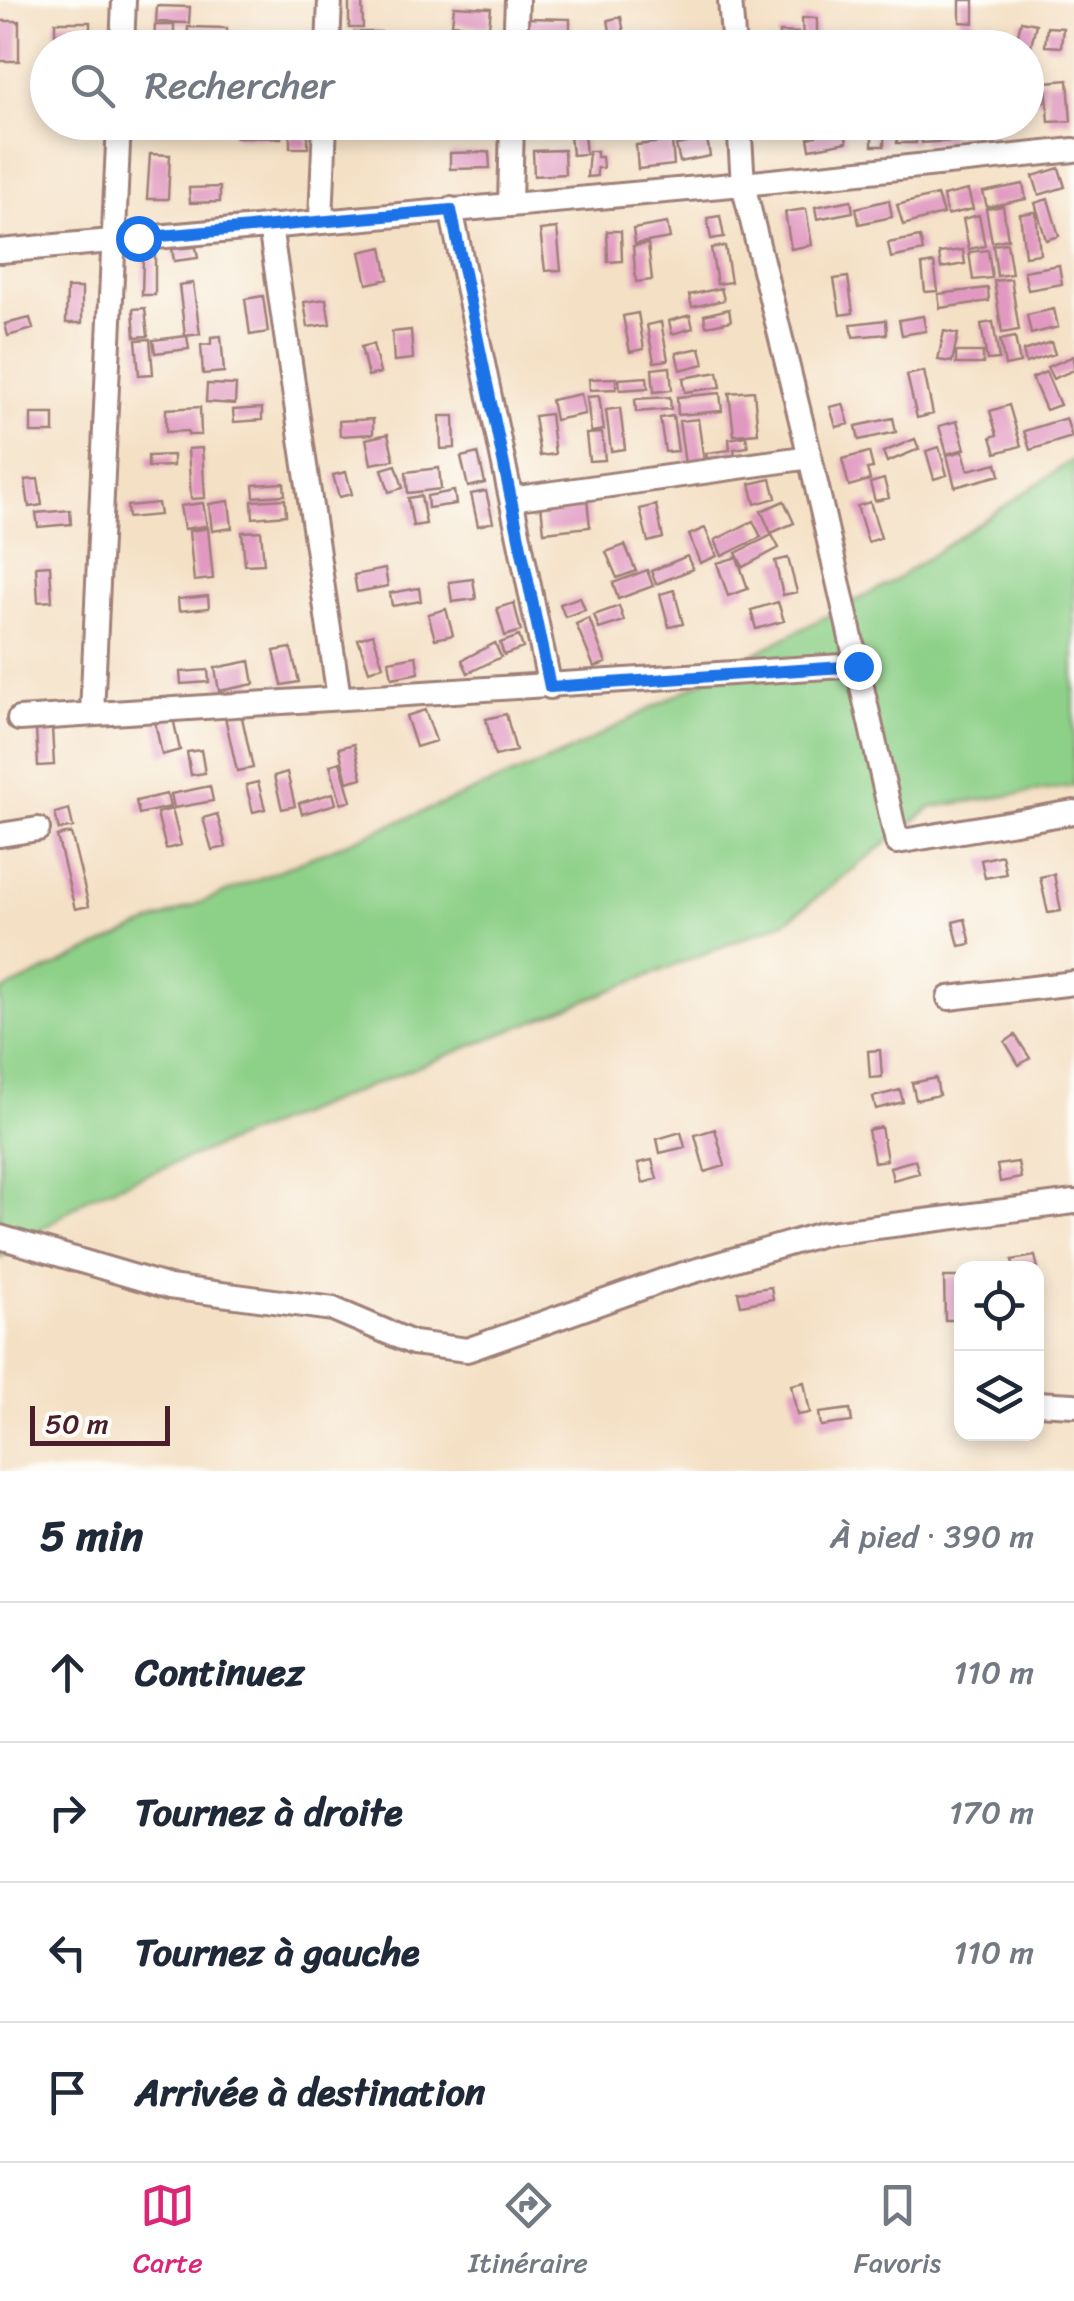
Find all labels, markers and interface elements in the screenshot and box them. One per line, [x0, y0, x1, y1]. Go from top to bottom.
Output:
search box [30, 30, 1044, 140]
text: Rechercher [145, 52, 334, 119]
icon: search [65, 58, 120, 113]
route start [116, 216, 162, 262]
route end [836, 644, 882, 690]
map controls [954, 1261, 1044, 1441]
button: locate [954, 1261, 1044, 1351]
button: layers [954, 1351, 1044, 1441]
text: 50 m [45, 1399, 109, 1448]
scale bar [30, 1401, 170, 1446]
text: 5 min [40, 1499, 143, 1573]
text: À pied · 390 m [830, 1508, 1034, 1565]
text: Continuez [135, 1639, 304, 1706]
text: 110 m [953, 1644, 1034, 1701]
icon: ahead [40, 1645, 95, 1700]
text: Tournez à droite [135, 1779, 403, 1846]
text: 170 m [949, 1784, 1034, 1841]
icon: right [40, 1785, 95, 1840]
text: Tournez à gauche [135, 1919, 419, 1986]
text: 110 m [953, 1924, 1034, 1981]
icon: left [40, 1925, 95, 1980]
text: Arrivée à destination [135, 2059, 485, 2126]
icon: arrive [40, 2065, 95, 2120]
tab: Carte [133, 2178, 203, 2287]
tab: Itinéraire [468, 2178, 588, 2287]
tab: Favoris [854, 2178, 941, 2287]

